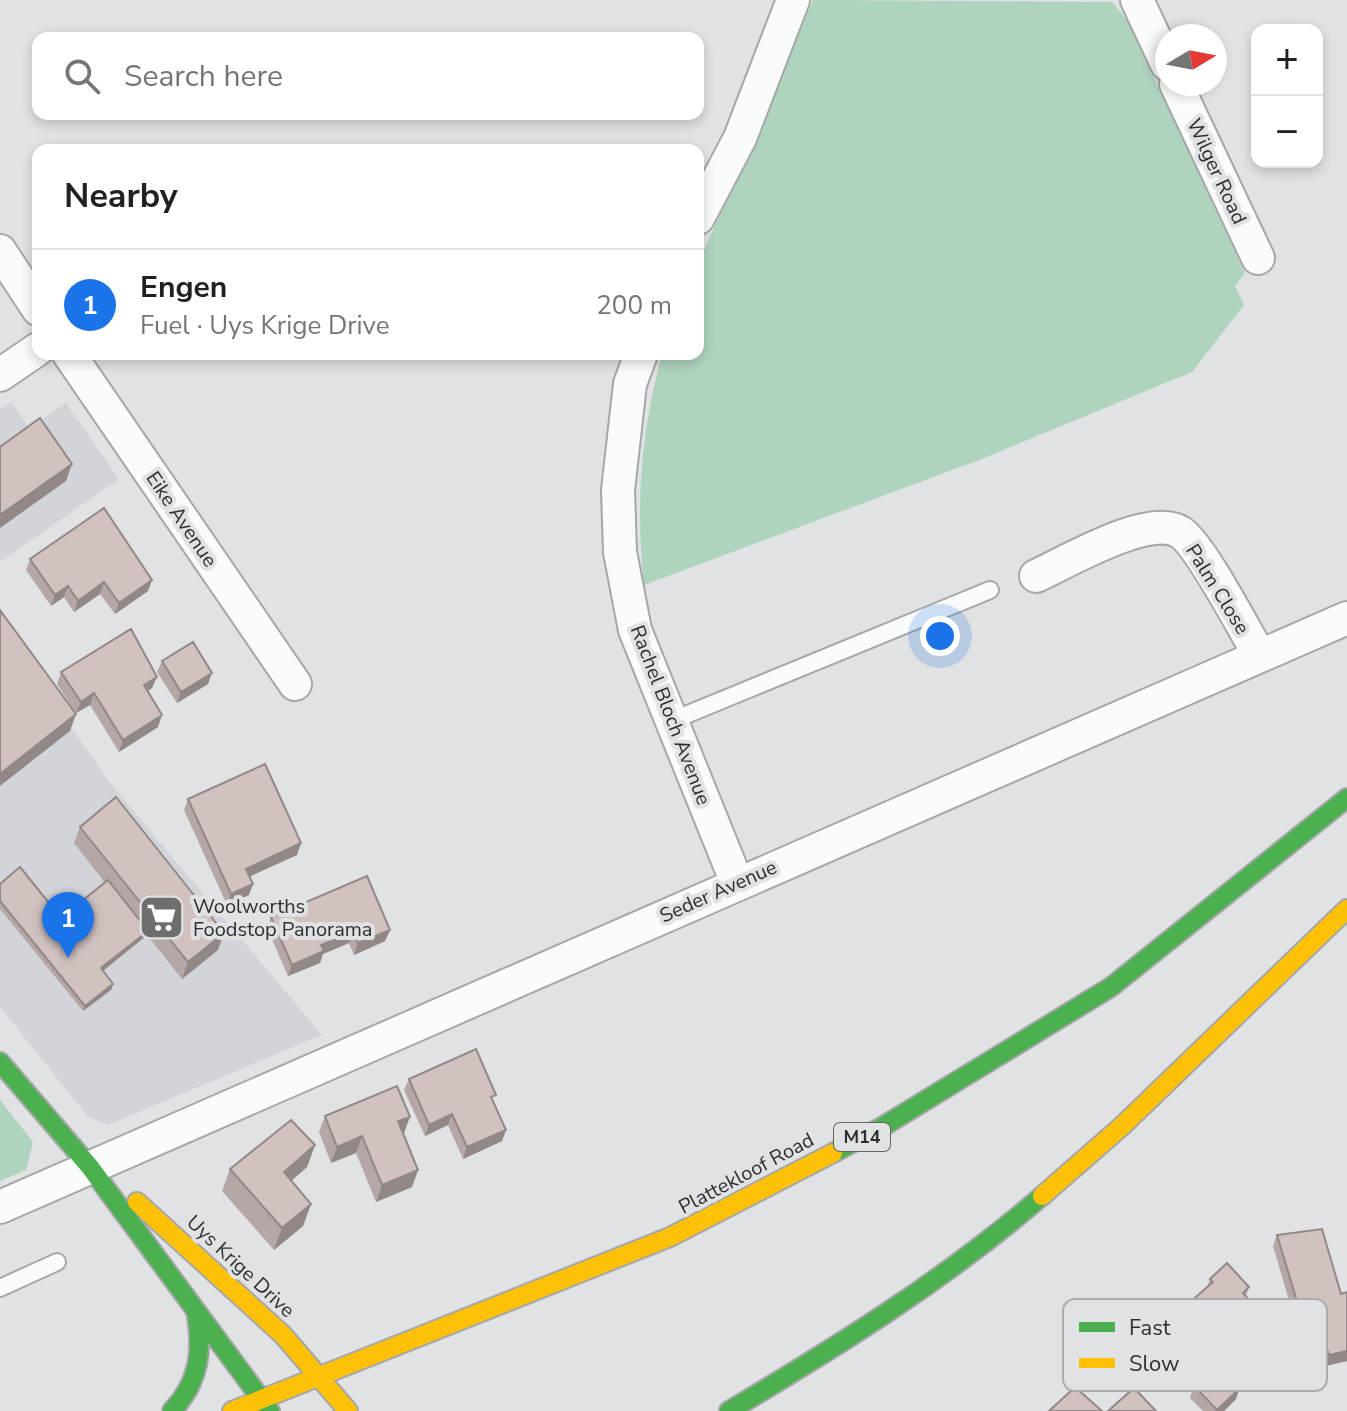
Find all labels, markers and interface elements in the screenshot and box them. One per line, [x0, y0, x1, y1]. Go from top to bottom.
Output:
north arrow [1155, 24, 1227, 96]
map controls [1251, 24, 1323, 168]
button: + [1251, 24, 1323, 96]
search box [32, 32, 704, 120]
icon: search [60, 54, 104, 98]
text: Search here [124, 56, 283, 97]
button: − [1251, 96, 1323, 168]
street label: Wilger Road [1180, 114, 1253, 228]
text: Nearby [64, 173, 178, 219]
text: Engen [140, 267, 227, 308]
text: 1 [82, 288, 98, 323]
text: 200 m [596, 288, 672, 323]
text: Fuel · Uys Krige Drive [140, 308, 390, 343]
street label: Eike Avenue [140, 466, 224, 572]
street label: Palm Close [1179, 539, 1256, 640]
your location [920, 616, 960, 656]
street label: Rachel Bloch Avenue [624, 621, 717, 809]
street label: Seder Avenue [655, 854, 781, 929]
pin: 1 [42, 892, 94, 958]
supermarket icon: Woolworths Foodstop Panorama [138, 893, 186, 941]
place label: Woolworths Foodstop Panorama [193, 893, 372, 943]
road number: M14 [834, 1123, 890, 1151]
street label: Plattekloof Road [674, 1126, 819, 1221]
street label: Uys Krige Drive [181, 1209, 301, 1324]
legend [1063, 1299, 1327, 1391]
text: Fast [1129, 1313, 1171, 1343]
text: Slow [1129, 1349, 1180, 1379]

